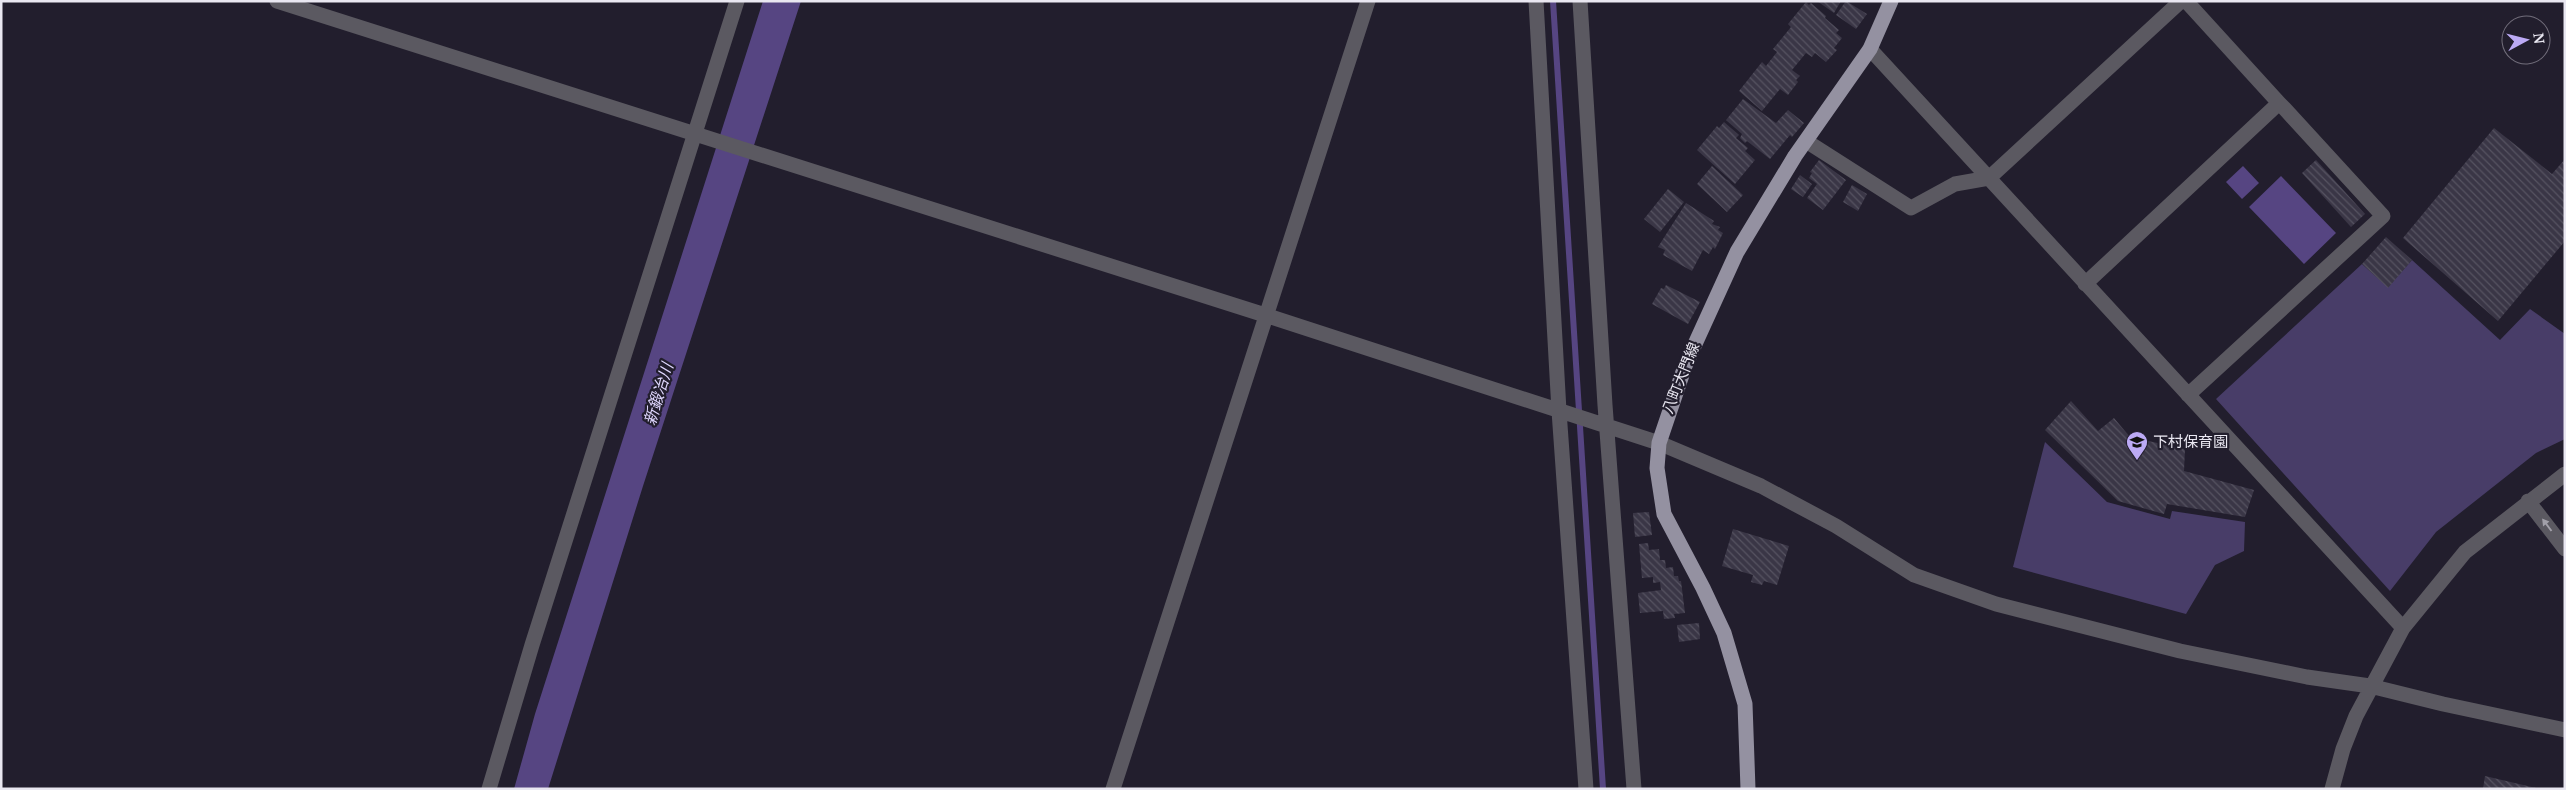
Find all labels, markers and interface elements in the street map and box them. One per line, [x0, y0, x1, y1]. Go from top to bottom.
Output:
north arrow [2501, 15, 2551, 65]
text: N [2529, 32, 2550, 45]
street label: 八町大門線 [1657, 339, 1703, 416]
water label: 新鍛冶川 [638, 358, 678, 428]
school or university icon: 下村保育園 [2125, 430, 2149, 461]
place label: 下村保育園 [2153, 431, 2228, 451]
one-way arrow [2541, 519, 2552, 532]

